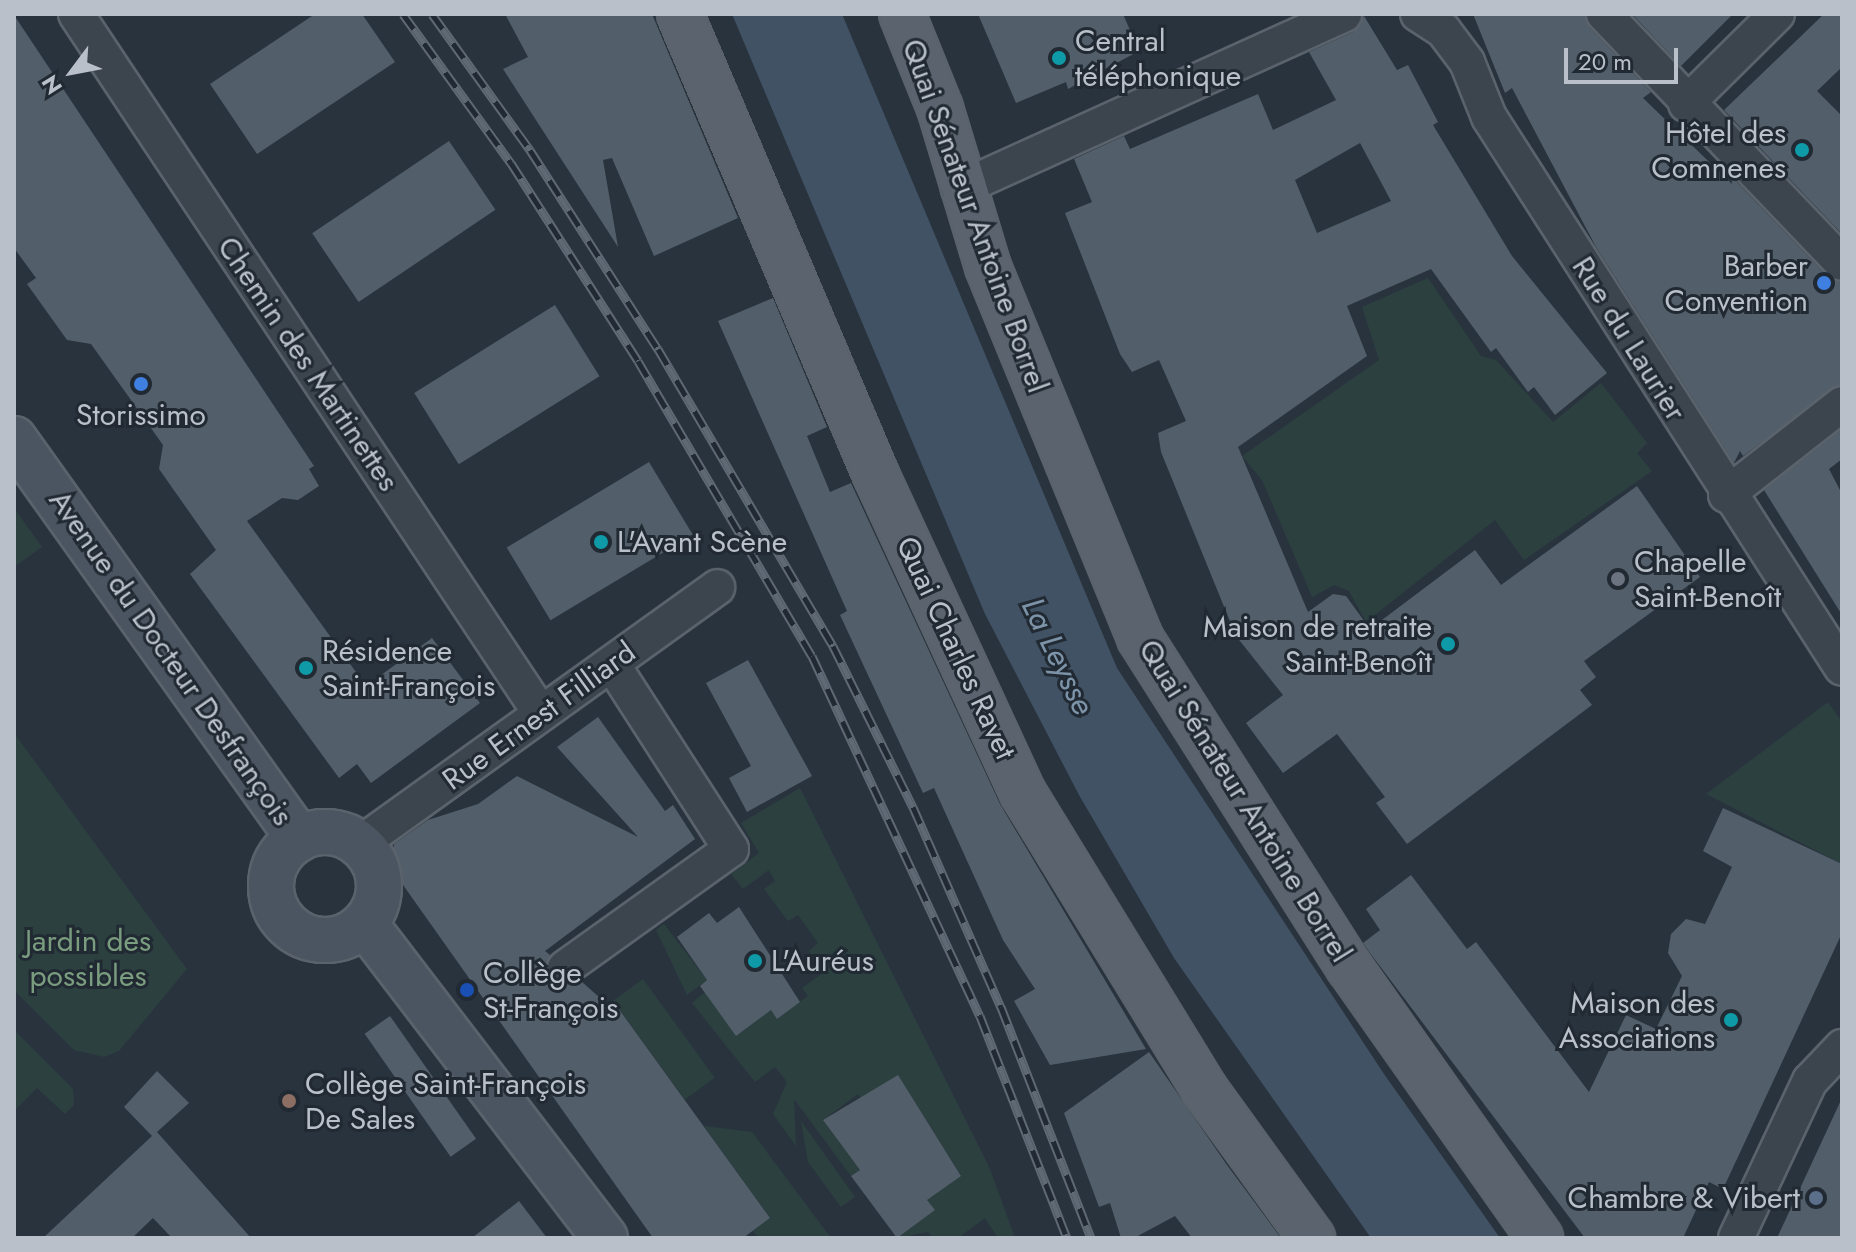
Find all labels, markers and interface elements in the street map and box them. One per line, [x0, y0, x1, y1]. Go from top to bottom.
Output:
place label: Central téléphonique [1075, 23, 1241, 94]
north arrow [32, 32, 112, 112]
scale bar [1568, 32, 1682, 82]
street label: Quai Sénateur Antoine Borrel [894, 35, 1056, 397]
text: 20 m [1578, 44, 1632, 79]
marker: Central téléphonique [1050, 49, 1068, 67]
text: N [33, 69, 70, 101]
place label: Hôtel des Comnenes [1651, 115, 1786, 186]
marker: Hôtel des Comnenes [1793, 141, 1811, 159]
street label: Chemin des Martinettes [210, 230, 406, 498]
place label: Barber Convention [1664, 248, 1808, 318]
street label: Rue du Laurier [1564, 250, 1694, 428]
marker: Barber Convention [1815, 274, 1833, 292]
marker: Storissimo [132, 375, 150, 393]
place label: Storissimo [76, 397, 206, 433]
street label: Avenue du Docteur Desfrançois [41, 484, 301, 832]
place label: L'Avant Scène [617, 524, 787, 560]
street label: Quai Charles Ravet [889, 531, 1023, 765]
marker: L'Avant Scène [592, 533, 610, 551]
place label: Chapelle Saint-Benoît [1634, 544, 1781, 614]
marker: Chapelle Saint-Benoît [1609, 570, 1627, 588]
water label: La Leysse [1013, 591, 1103, 721]
place label: Maison de retraite Saint-Benoît [1203, 609, 1432, 680]
place label: Résidence Saint-François [322, 633, 495, 704]
street label: Quai Sénateur Antoine Borrel [1131, 633, 1359, 969]
street label: Rue Ernest Filliard [436, 634, 642, 798]
marker: Maison de retraite Saint-Benoît [1439, 635, 1457, 653]
marker: Résidence Saint-François [297, 659, 315, 677]
park label: Jardin des possibles [25, 923, 151, 994]
place label: L'Auréus [771, 943, 874, 979]
marker: L'Auréus [746, 952, 764, 970]
place label: Collège St-François [483, 955, 618, 1026]
marker: Collège St-François [458, 981, 476, 999]
place label: Maison des Associations [1559, 985, 1715, 1056]
marker: Maison des Associations [1722, 1011, 1740, 1029]
place label: Collège Saint-François De Sales [305, 1066, 586, 1136]
marker: Collège Saint-François De Sales [280, 1092, 298, 1110]
place label: Chambre & Vibert [1568, 1180, 1800, 1216]
marker: Chambre & Vibert [1807, 1189, 1825, 1207]

